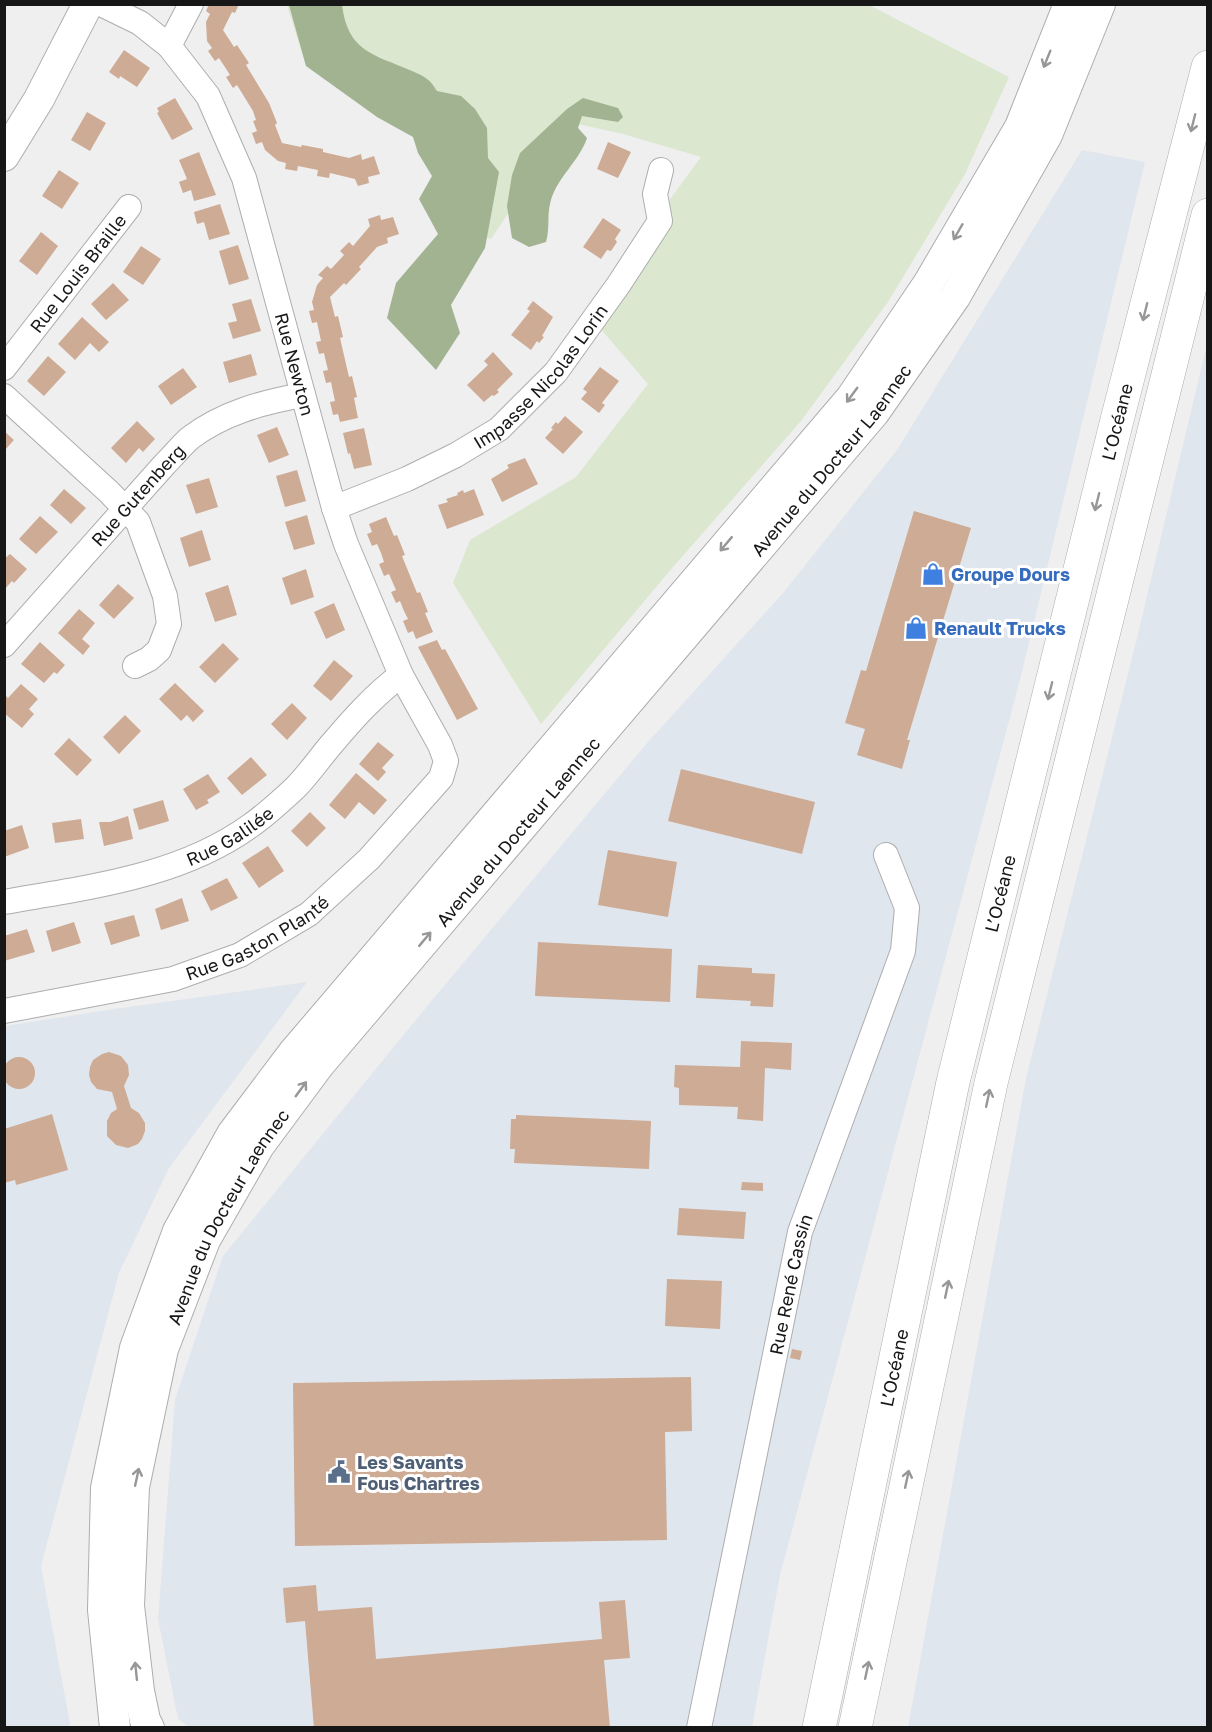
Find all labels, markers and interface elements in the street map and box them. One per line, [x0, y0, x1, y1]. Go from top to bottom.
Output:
one-way arrow [1041, 49, 1052, 68]
one-way arrow [1187, 114, 1198, 133]
street label: Rue Louis Braille [25, 210, 130, 337]
one-way arrow [952, 223, 964, 240]
street label: Impasse Nicolas Lorin [469, 300, 612, 453]
one-way arrow [1138, 303, 1150, 322]
street label: Rue Newton [271, 310, 319, 418]
street label: Avenue du Docteur Laennec [746, 360, 916, 560]
street label: L’Océane [1096, 381, 1137, 463]
one-way arrow [846, 387, 858, 403]
street label: Rue Gutenberg [86, 439, 189, 550]
one-way arrow [1091, 492, 1103, 511]
one-way arrow [719, 536, 733, 551]
shop icon: Groupe Dours [920, 561, 946, 587]
place label: Groupe Dours [951, 563, 1070, 585]
shop icon: Renault Trucks [903, 615, 929, 641]
place label: Renault Trucks [934, 617, 1066, 639]
one-way arrow [1044, 681, 1056, 700]
street label: Avenue du Docteur Laennec [431, 732, 605, 930]
street label: Rue Galilée [183, 802, 278, 870]
street label: L’Océane [980, 853, 1020, 934]
street label: Rue Gaston Planté [182, 891, 333, 985]
one-way arrow [419, 931, 432, 947]
one-way arrow [294, 1082, 307, 1098]
one-way arrow [983, 1089, 994, 1108]
street label: Avenue du Docteur Laennec [162, 1105, 294, 1328]
street label: Rue René Cassin [764, 1211, 817, 1357]
one-way arrow [942, 1279, 954, 1298]
street label: L’Océane [875, 1327, 913, 1408]
place label: Les Savants Fous Chartres [357, 1451, 480, 1494]
public building icon: Les Savants Fous Chartres [326, 1459, 352, 1485]
one-way arrow [132, 1467, 143, 1487]
one-way arrow [902, 1470, 913, 1490]
one-way arrow [130, 1661, 141, 1681]
one-way arrow [861, 1661, 873, 1680]

